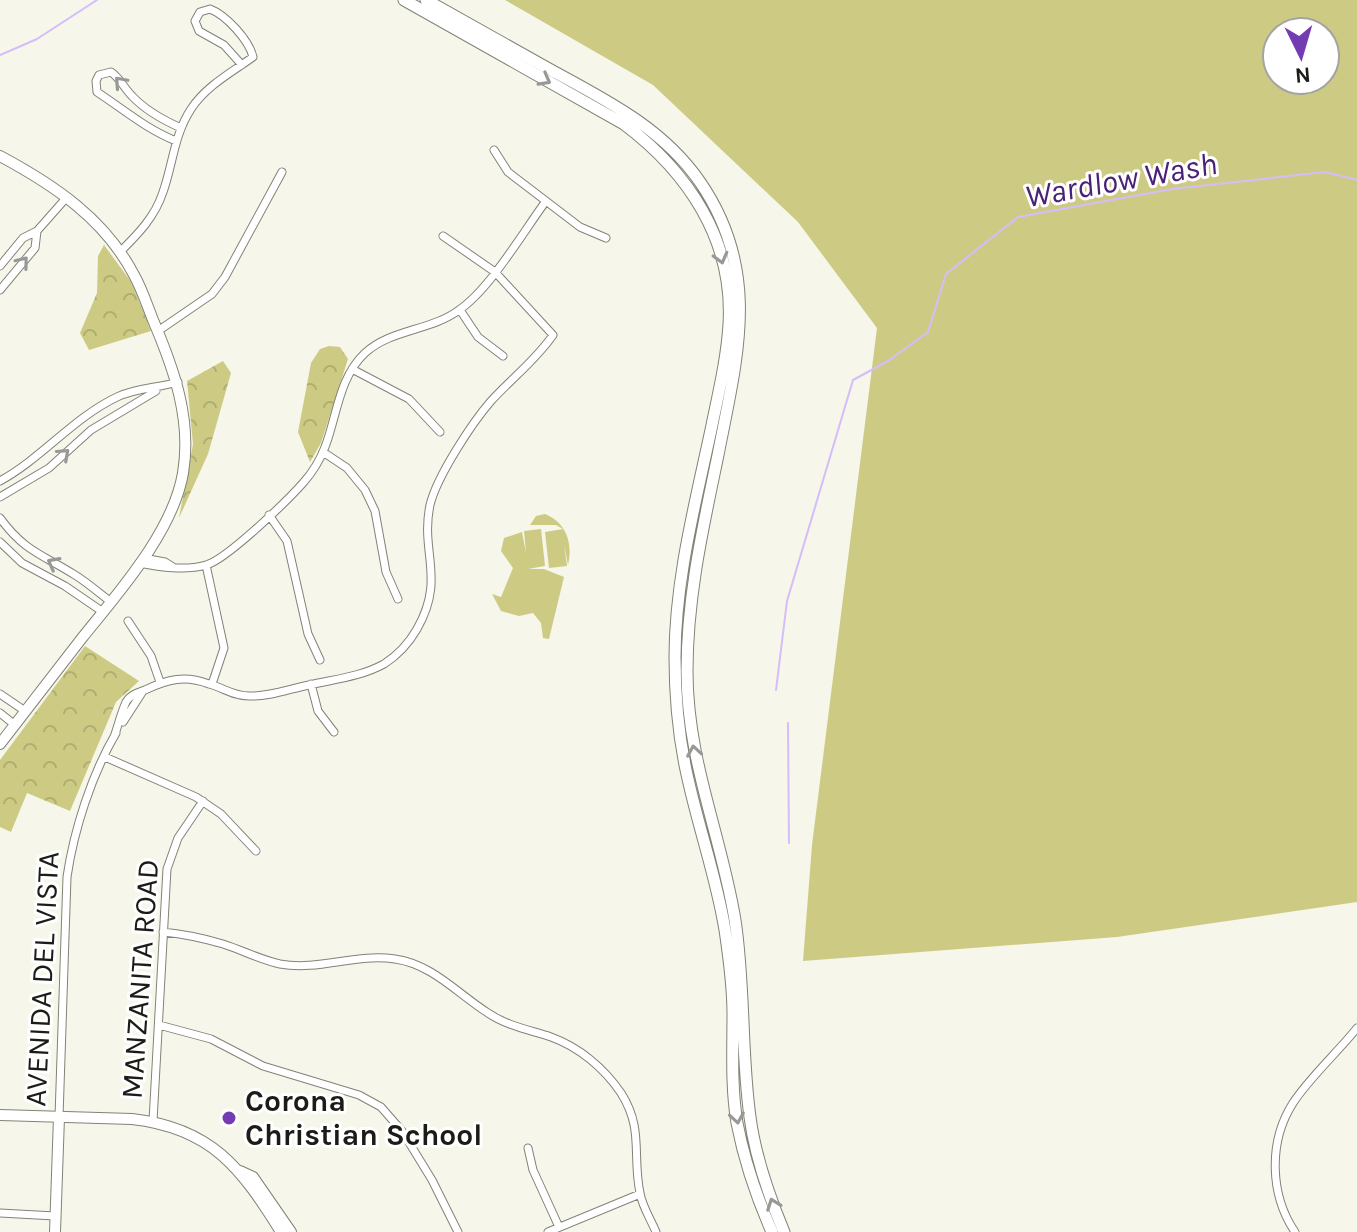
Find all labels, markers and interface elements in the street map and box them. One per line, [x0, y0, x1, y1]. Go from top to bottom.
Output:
north arrow [1261, 16, 1341, 96]
text: N [1294, 61, 1312, 89]
one-way arrow [537, 70, 551, 86]
one-way arrow [115, 77, 130, 92]
water label: Wardlow Wash [1022, 145, 1220, 215]
one-way arrow [712, 251, 728, 265]
one-way arrow [13, 257, 28, 272]
one-way arrow [55, 449, 70, 464]
one-way arrow [46, 557, 61, 572]
one-way arrow [687, 744, 704, 758]
street label: AVENIDA DEL VISTA [17, 851, 67, 1107]
street label: MANZANITA ROAD [114, 858, 166, 1100]
place label: Corona Christian School [245, 1083, 482, 1153]
marker: Corona Christian School [220, 1109, 238, 1127]
one-way arrow [728, 1111, 745, 1125]
one-way arrow [767, 1198, 783, 1212]

